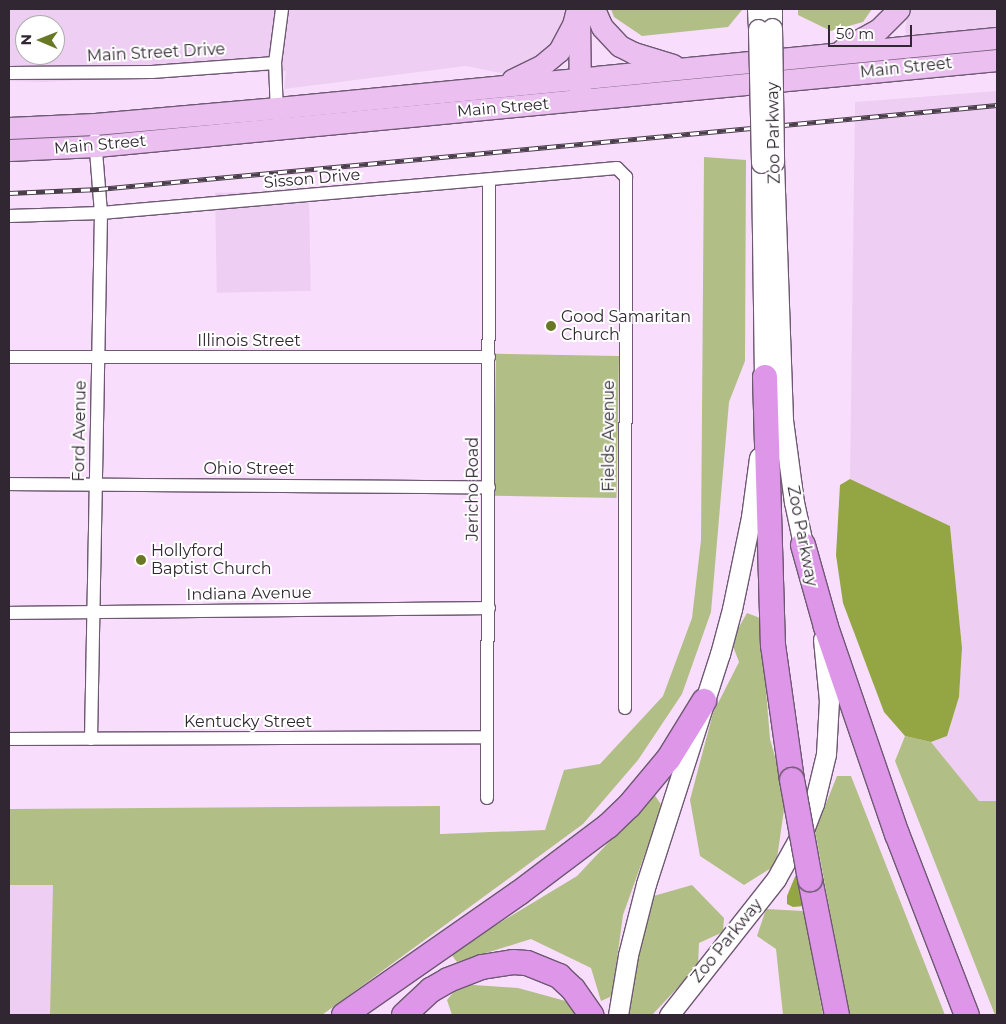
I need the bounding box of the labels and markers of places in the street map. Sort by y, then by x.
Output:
place label: Good Samaritan Church [561,307,691,345]
marker: Good Samaritan Church [545,320,557,332]
place label: Hollyford Baptist Church [151,541,271,579]
marker: Hollyford Baptist Church [135,554,147,566]

